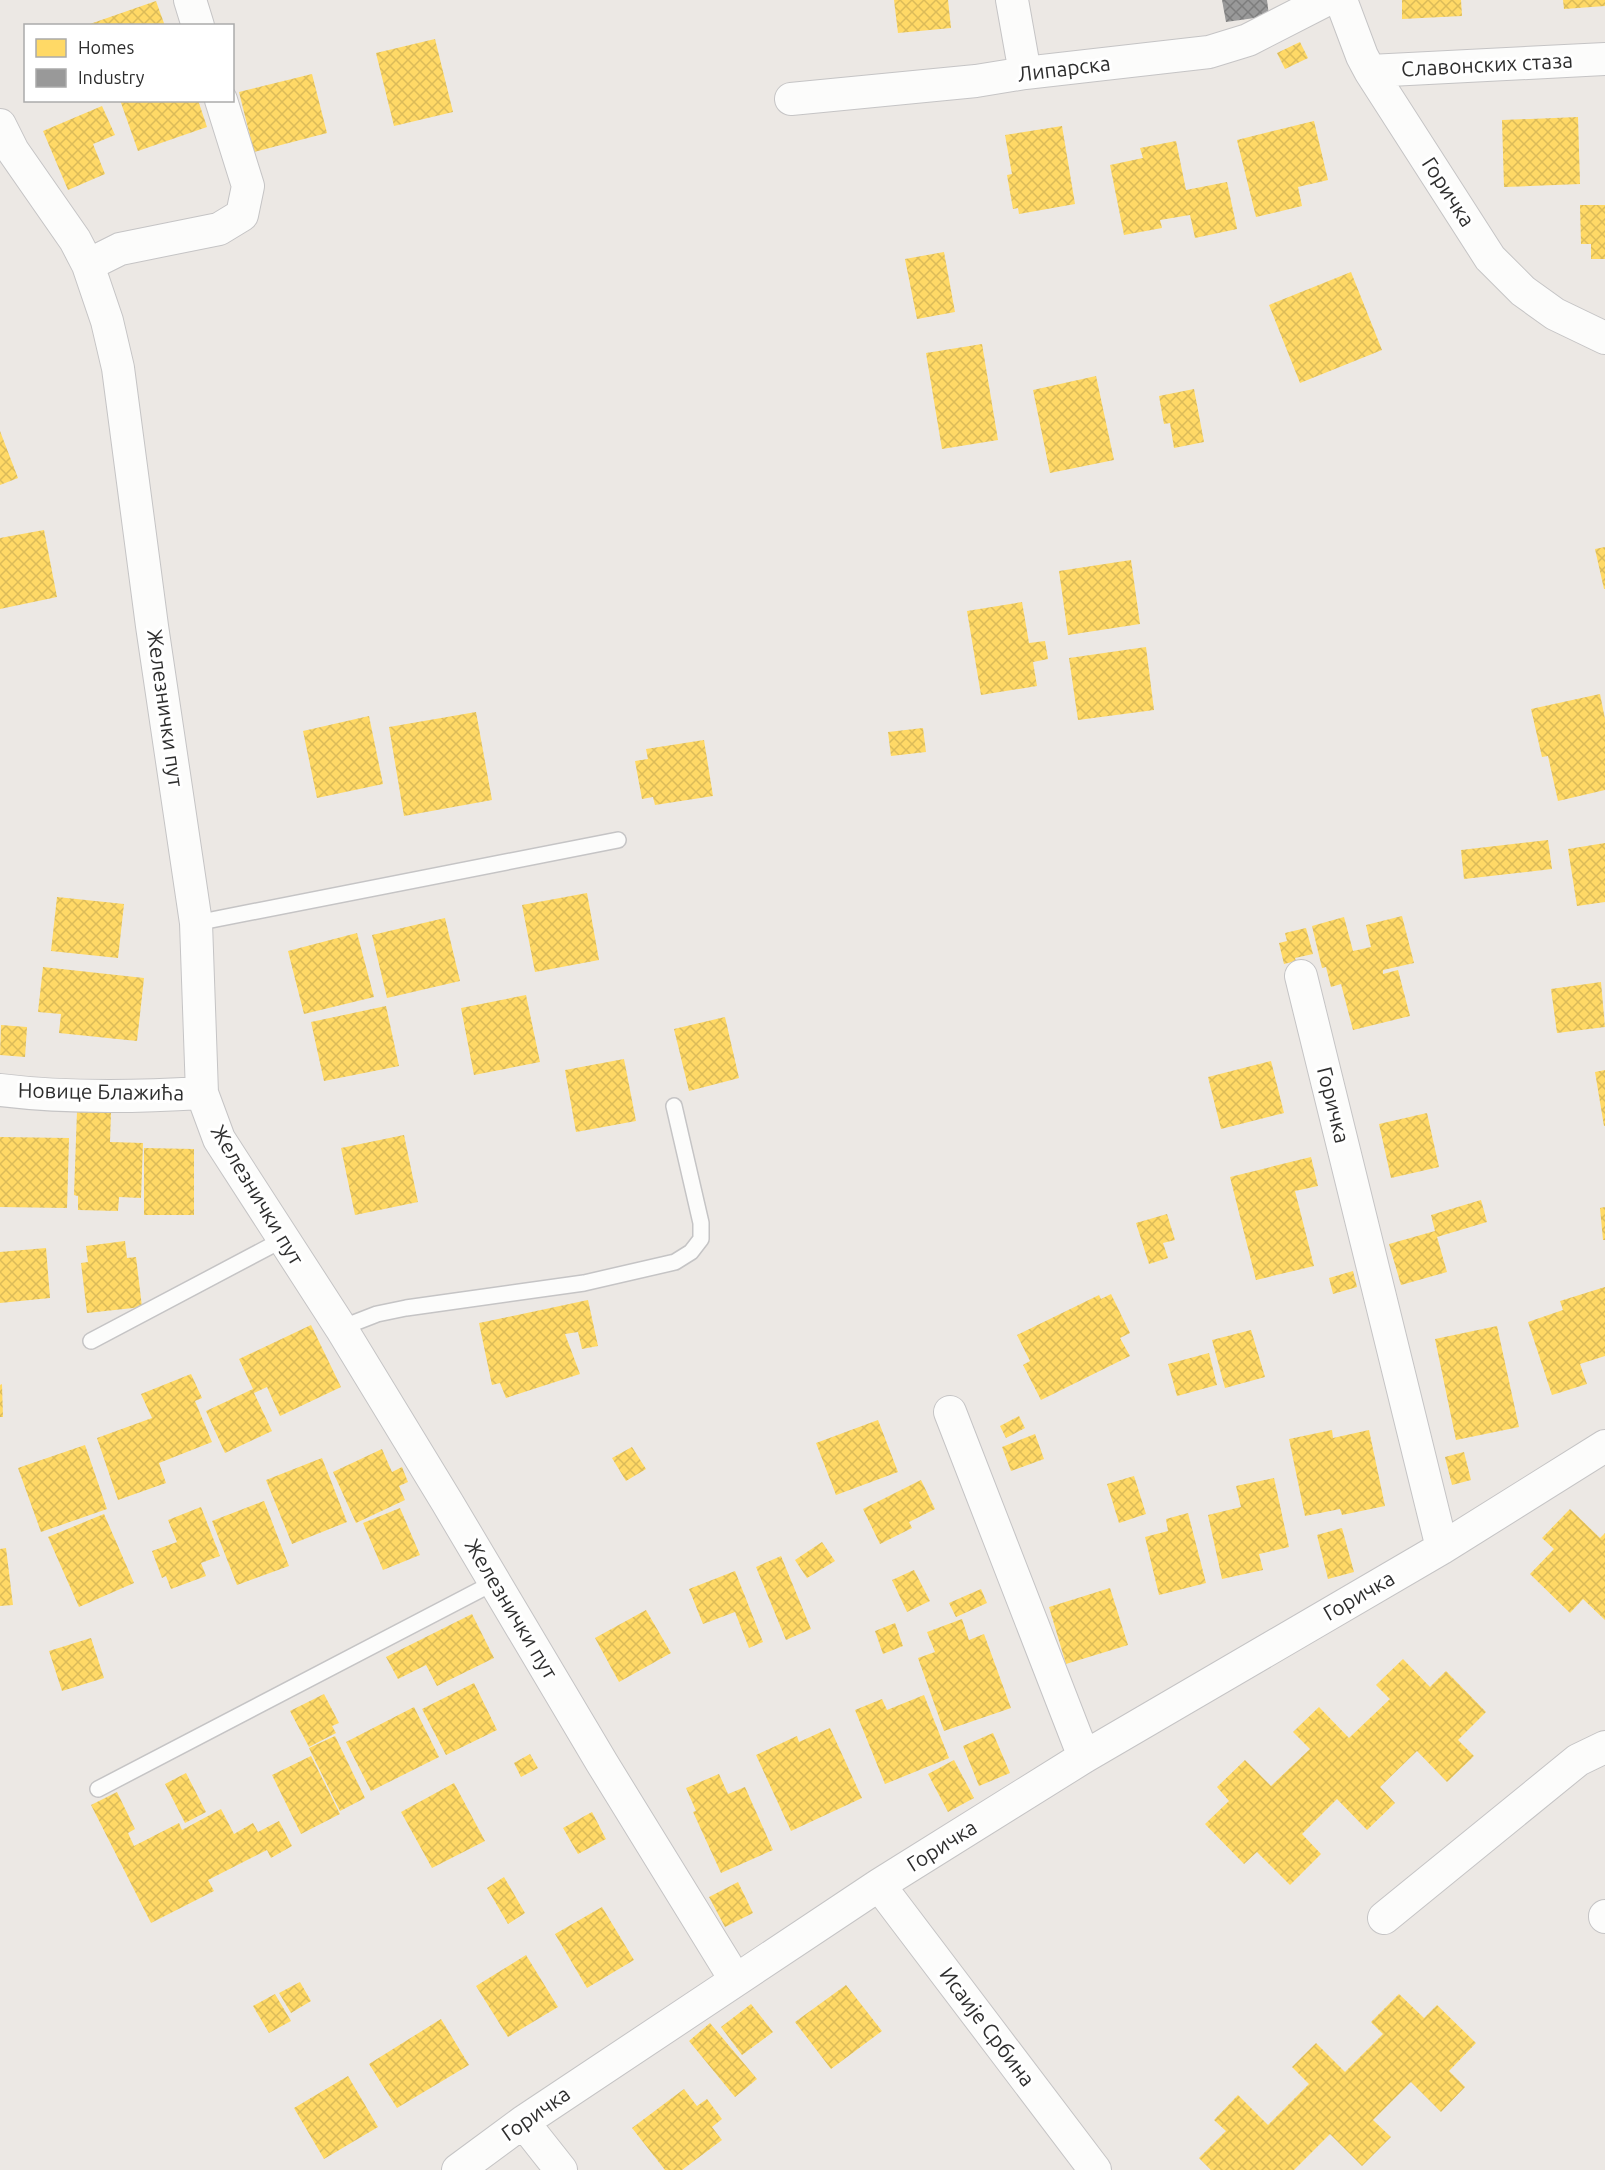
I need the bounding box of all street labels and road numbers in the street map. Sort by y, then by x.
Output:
street label: Славонских стаза [1400,48,1573,80]
street label: Липарска [1016,50,1112,86]
street label: Горичка [1418,152,1480,231]
street label: Железнички пут [143,627,189,789]
street label: Горичка [1313,1064,1355,1145]
street label: Новице Блажића [18,1078,184,1104]
street label: Железнички пут [207,1120,309,1269]
street label: Железнички пут [461,1534,563,1683]
street label: Горичка [1319,1565,1398,1625]
street label: Горичка [902,1814,981,1876]
street label: Исаије Србина [935,1962,1040,2090]
street label: Горичка [497,2081,574,2145]

